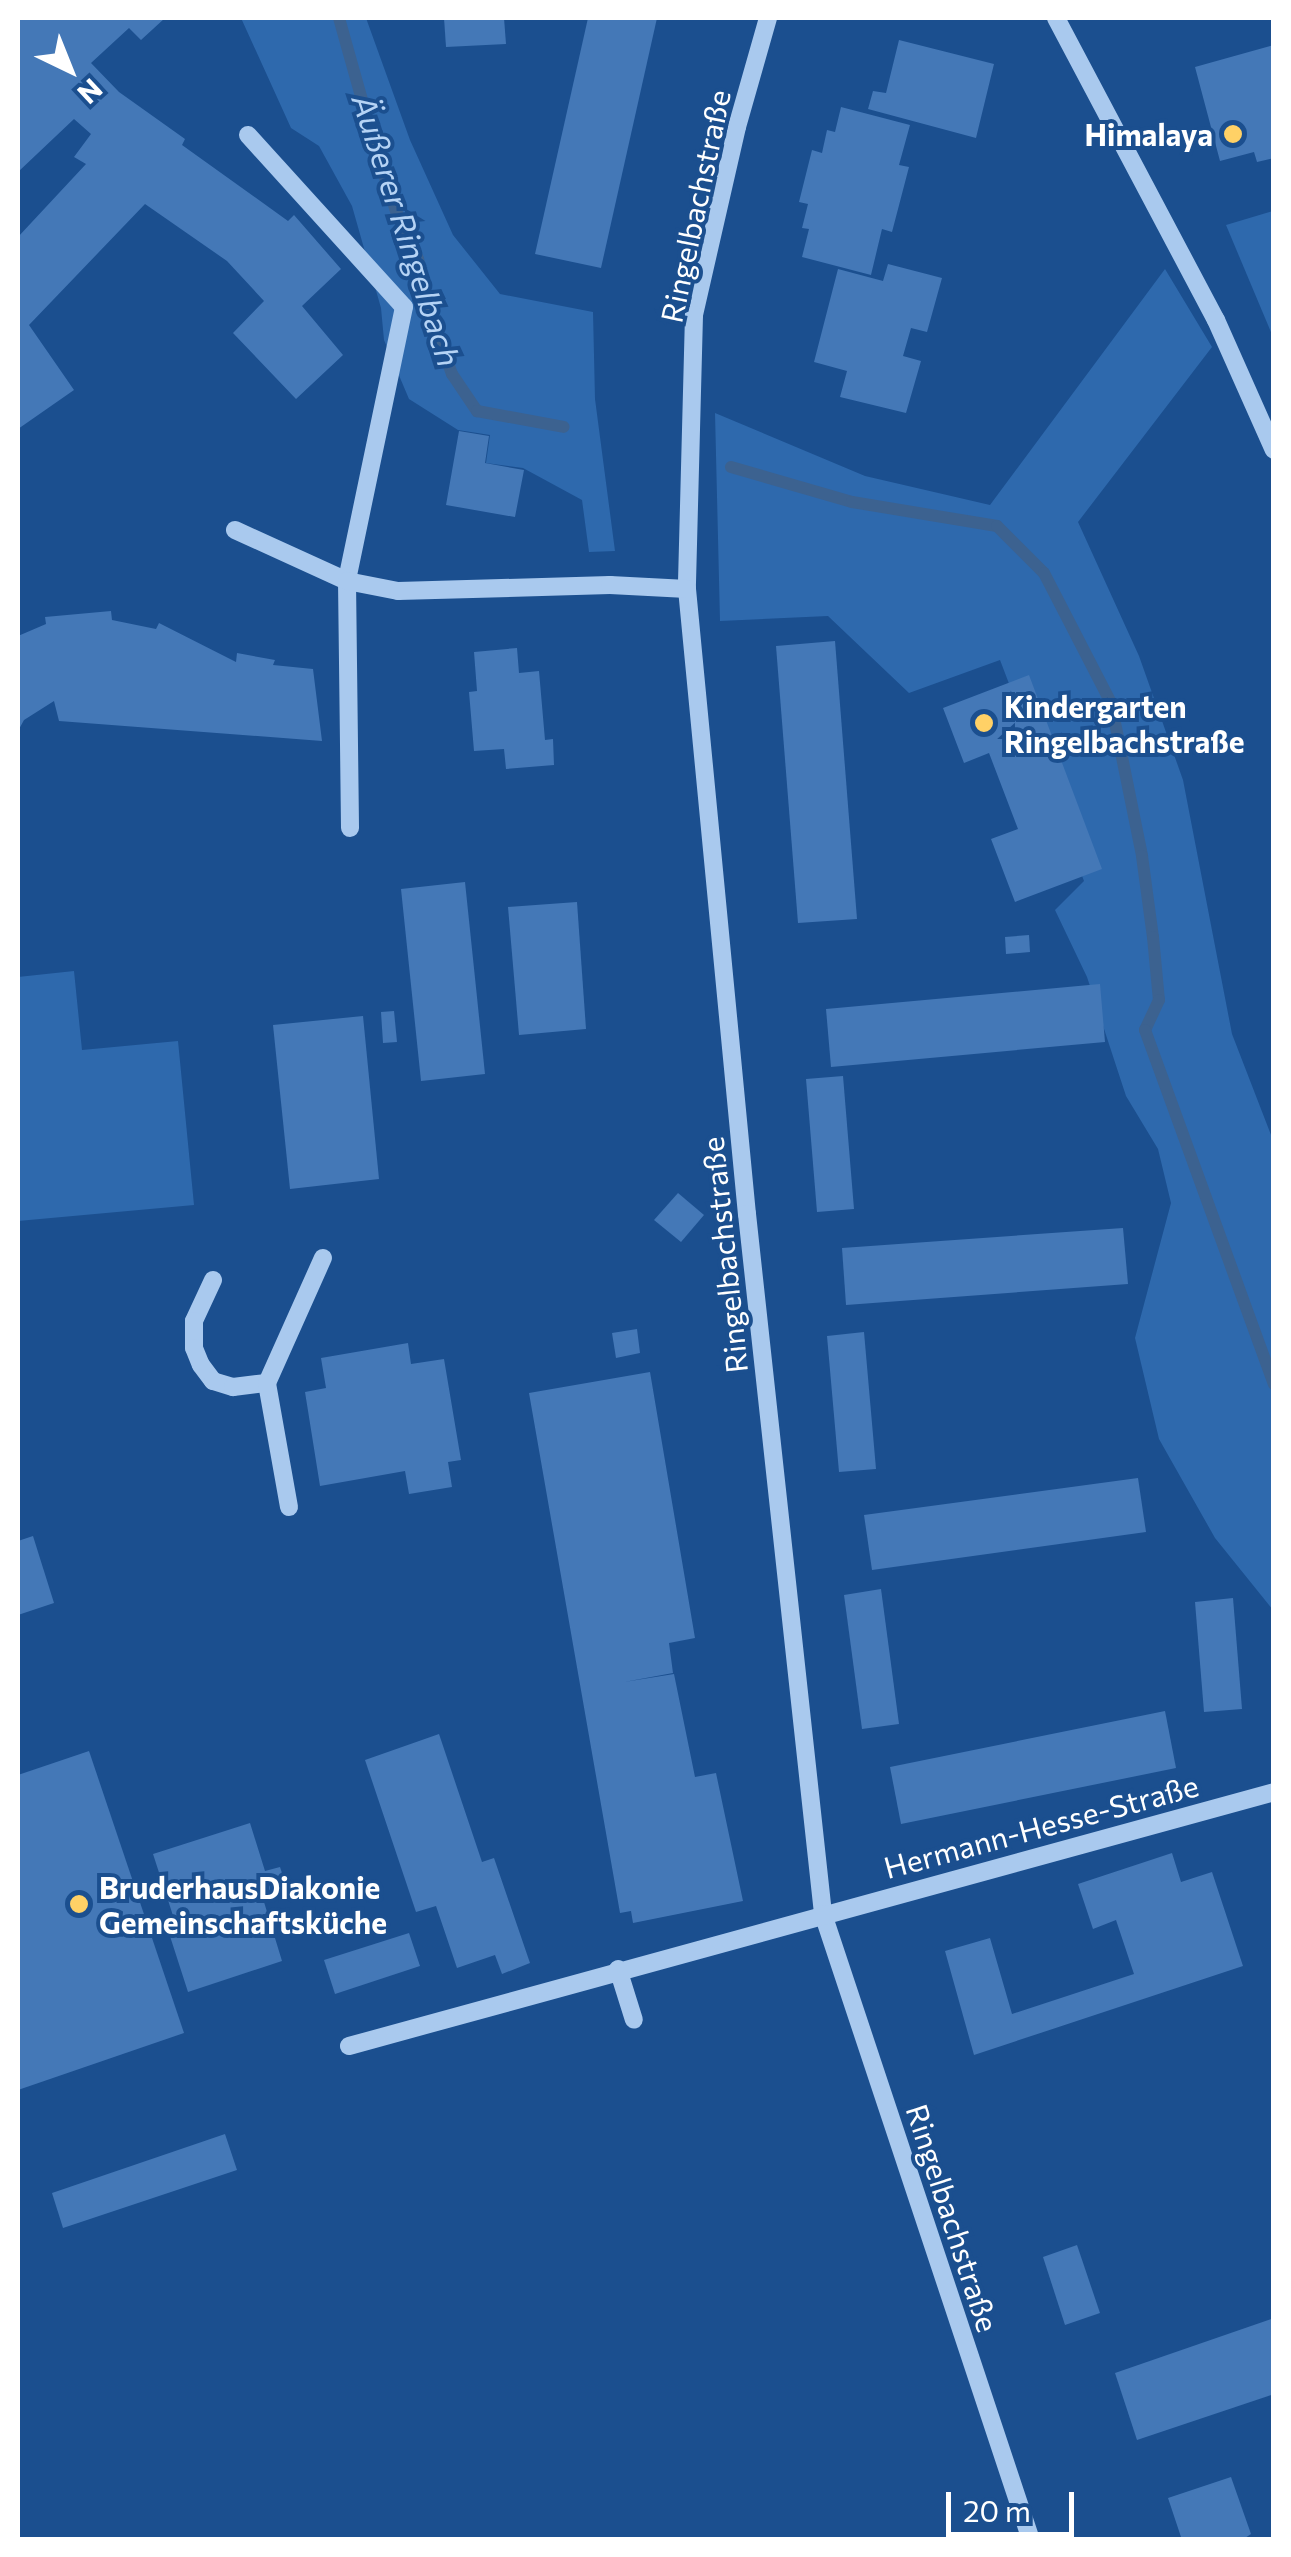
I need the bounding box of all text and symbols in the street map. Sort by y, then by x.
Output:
north arrow [20,20,120,120]
text: N [71,72,110,112]
street label: Ringelbachstraße [653,86,737,326]
water label: Äußerer Ringelbach [345,89,469,371]
place label: Himalaya [1085,116,1213,152]
marker: Himalaya [1222,123,1244,145]
place label: Kindergarten Ringelbachstraße [1004,688,1245,758]
marker: Kindergarten Ringelbachstraße [973,712,995,734]
street label: Ringelbachstraße [694,1135,754,1375]
street label: Hermann-Hesse-Straße [880,1767,1202,1885]
place label: BruderhausDiakonie Gemeinschaftsküche [99,1869,387,1940]
marker: BruderhausDiakonie Gemeinschaftsküche [68,1893,90,1915]
street label: Ringelbachstraße [899,2100,1007,2336]
scale bar [951,2472,1078,2534]
text: 20 m [963,2491,1031,2528]

